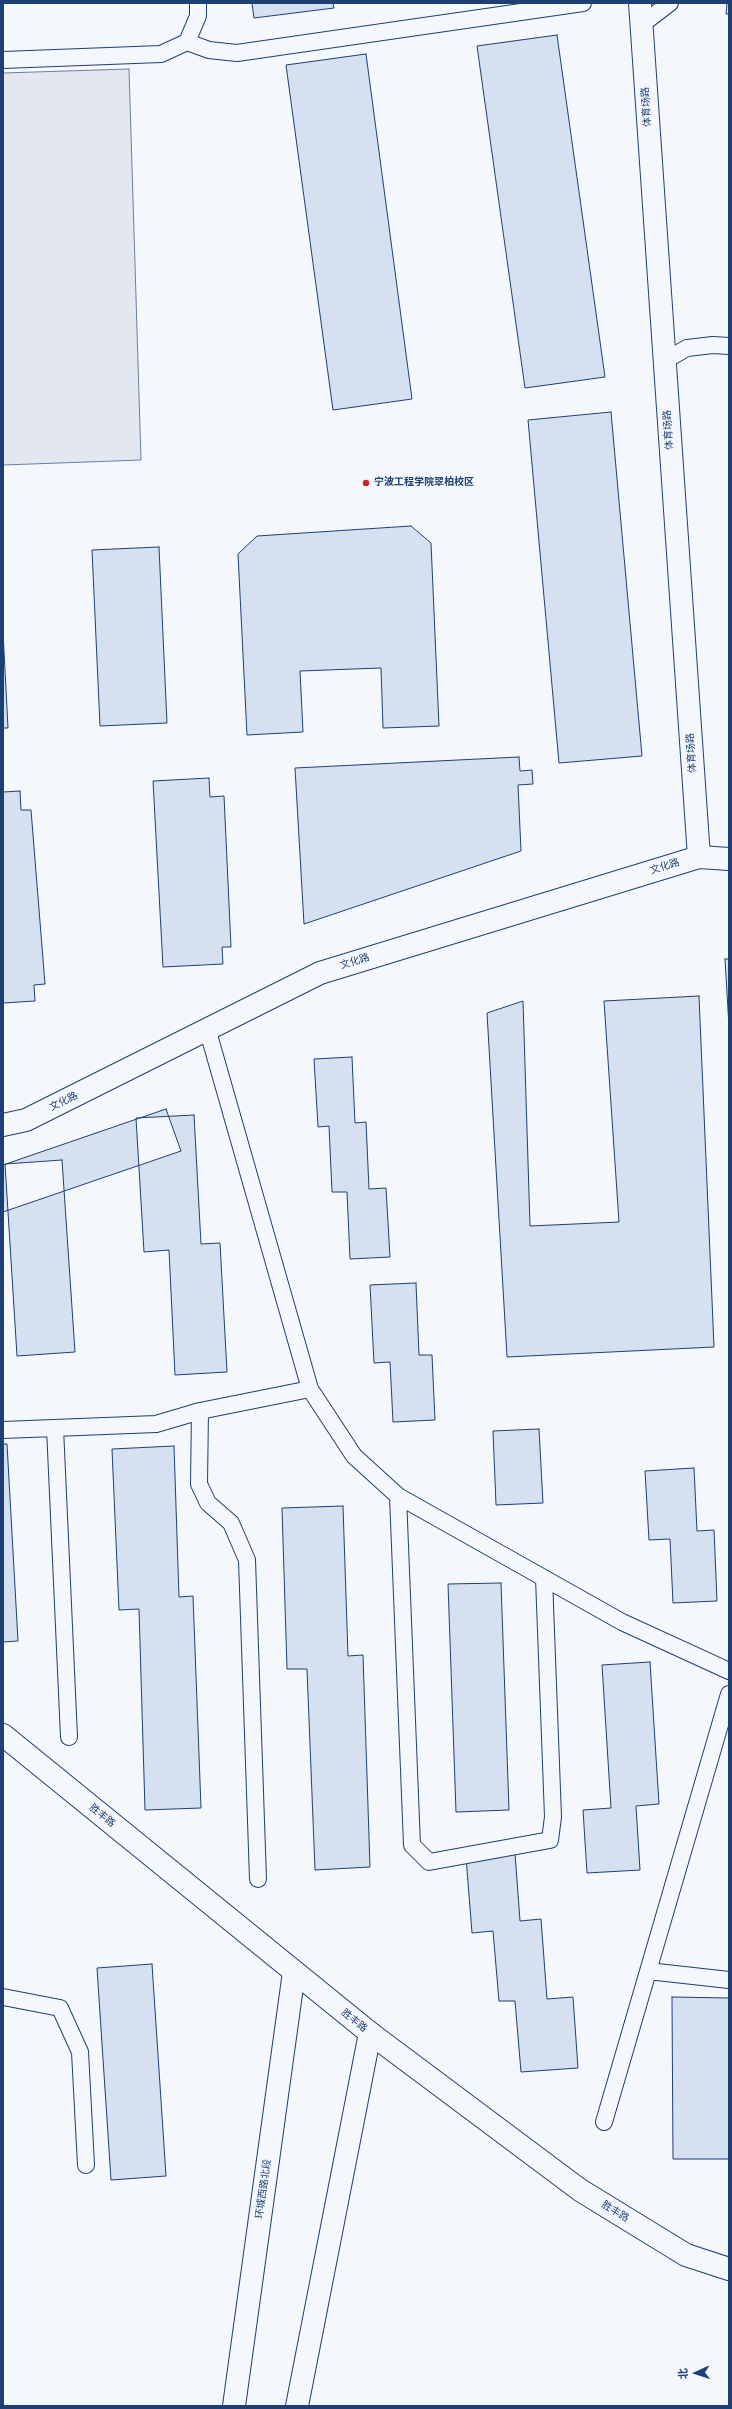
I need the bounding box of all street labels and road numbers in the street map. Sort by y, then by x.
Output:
street label: 体育场路 [640,87,654,127]
street label: 体育场路 [662,410,676,450]
street label: 体育场路 [685,733,699,773]
street label: 文化路 [649,857,681,877]
street label: 文化路 [339,952,371,972]
street label: 文化路 [48,1090,80,1114]
street label: 胜丰路 [87,1802,117,1830]
street label: 胜丰路 [339,2007,369,2035]
street label: 环城西路北段 [254,2158,274,2220]
street label: 胜丰路 [599,2199,631,2225]

